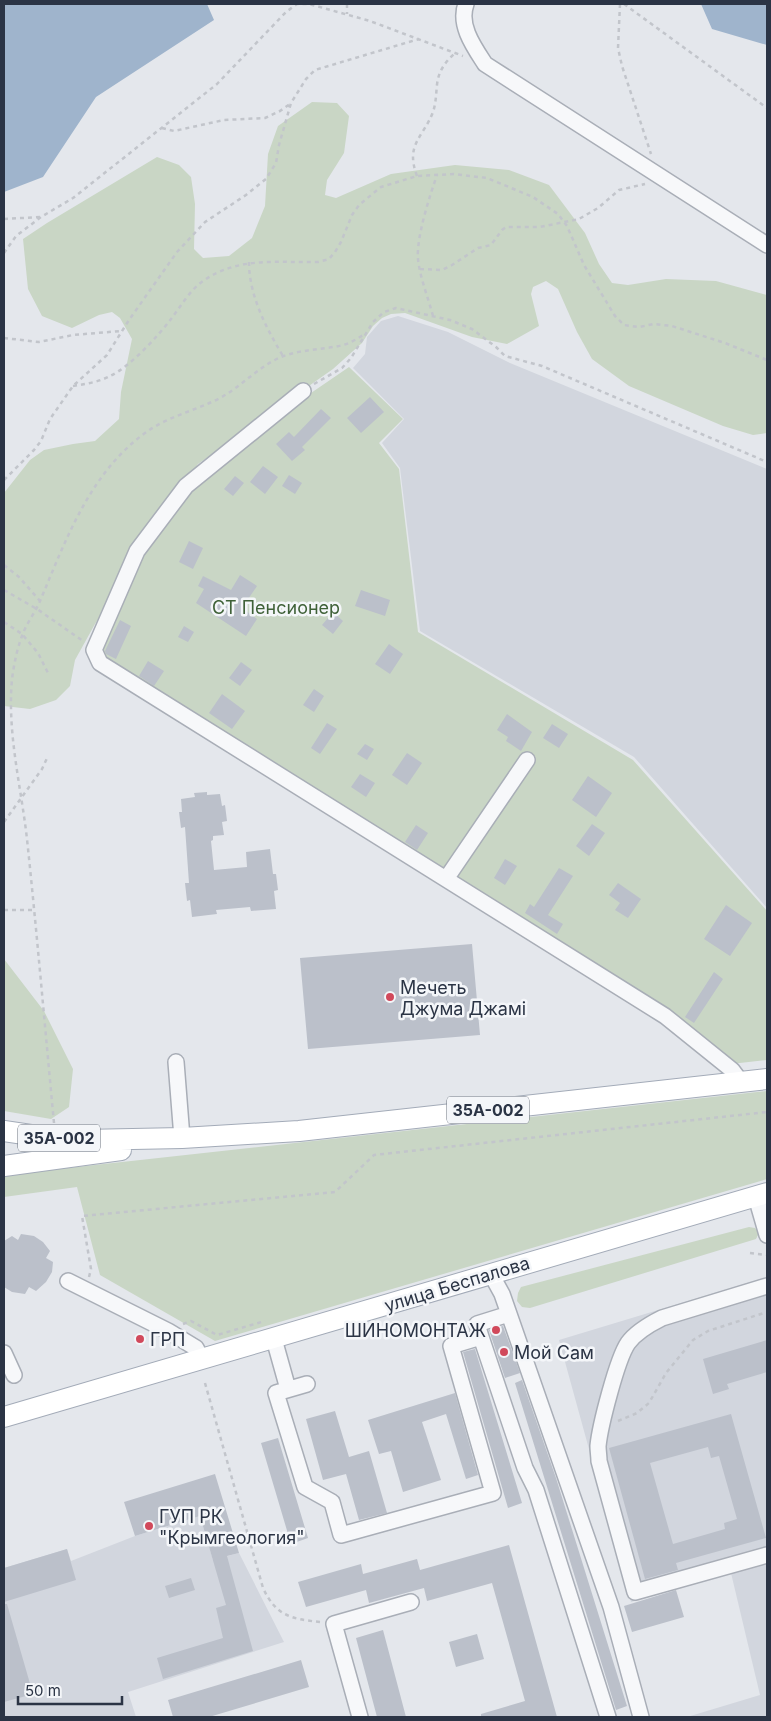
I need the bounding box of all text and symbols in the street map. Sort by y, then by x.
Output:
park label: СТ Пенсионер [212,597,340,618]
place label: Мечеть Джума Джамі [400,977,526,1019]
marker: Мечеть Джума Джамі [384,991,396,1003]
road number: 35А-002 [447,1096,529,1124]
road number: 35А-002 [18,1124,100,1152]
street label: улица Беспалова [382,1252,532,1316]
place label: ШИНОМОНТАЖ [345,1320,486,1341]
marker: ШИНОМОНТАЖ [490,1324,502,1336]
place label: ГРП [150,1329,185,1350]
marker: ГРП [134,1333,146,1345]
place label: Мой Сам [514,1342,594,1363]
marker: Мой Сам [498,1346,510,1358]
place label: ГУП РК "Крымгеология" [159,1506,305,1548]
marker: ГУП РК "Крымгеология" [143,1520,155,1532]
scale bar [18,1674,121,1706]
text: 50 m [25,1681,61,1700]

